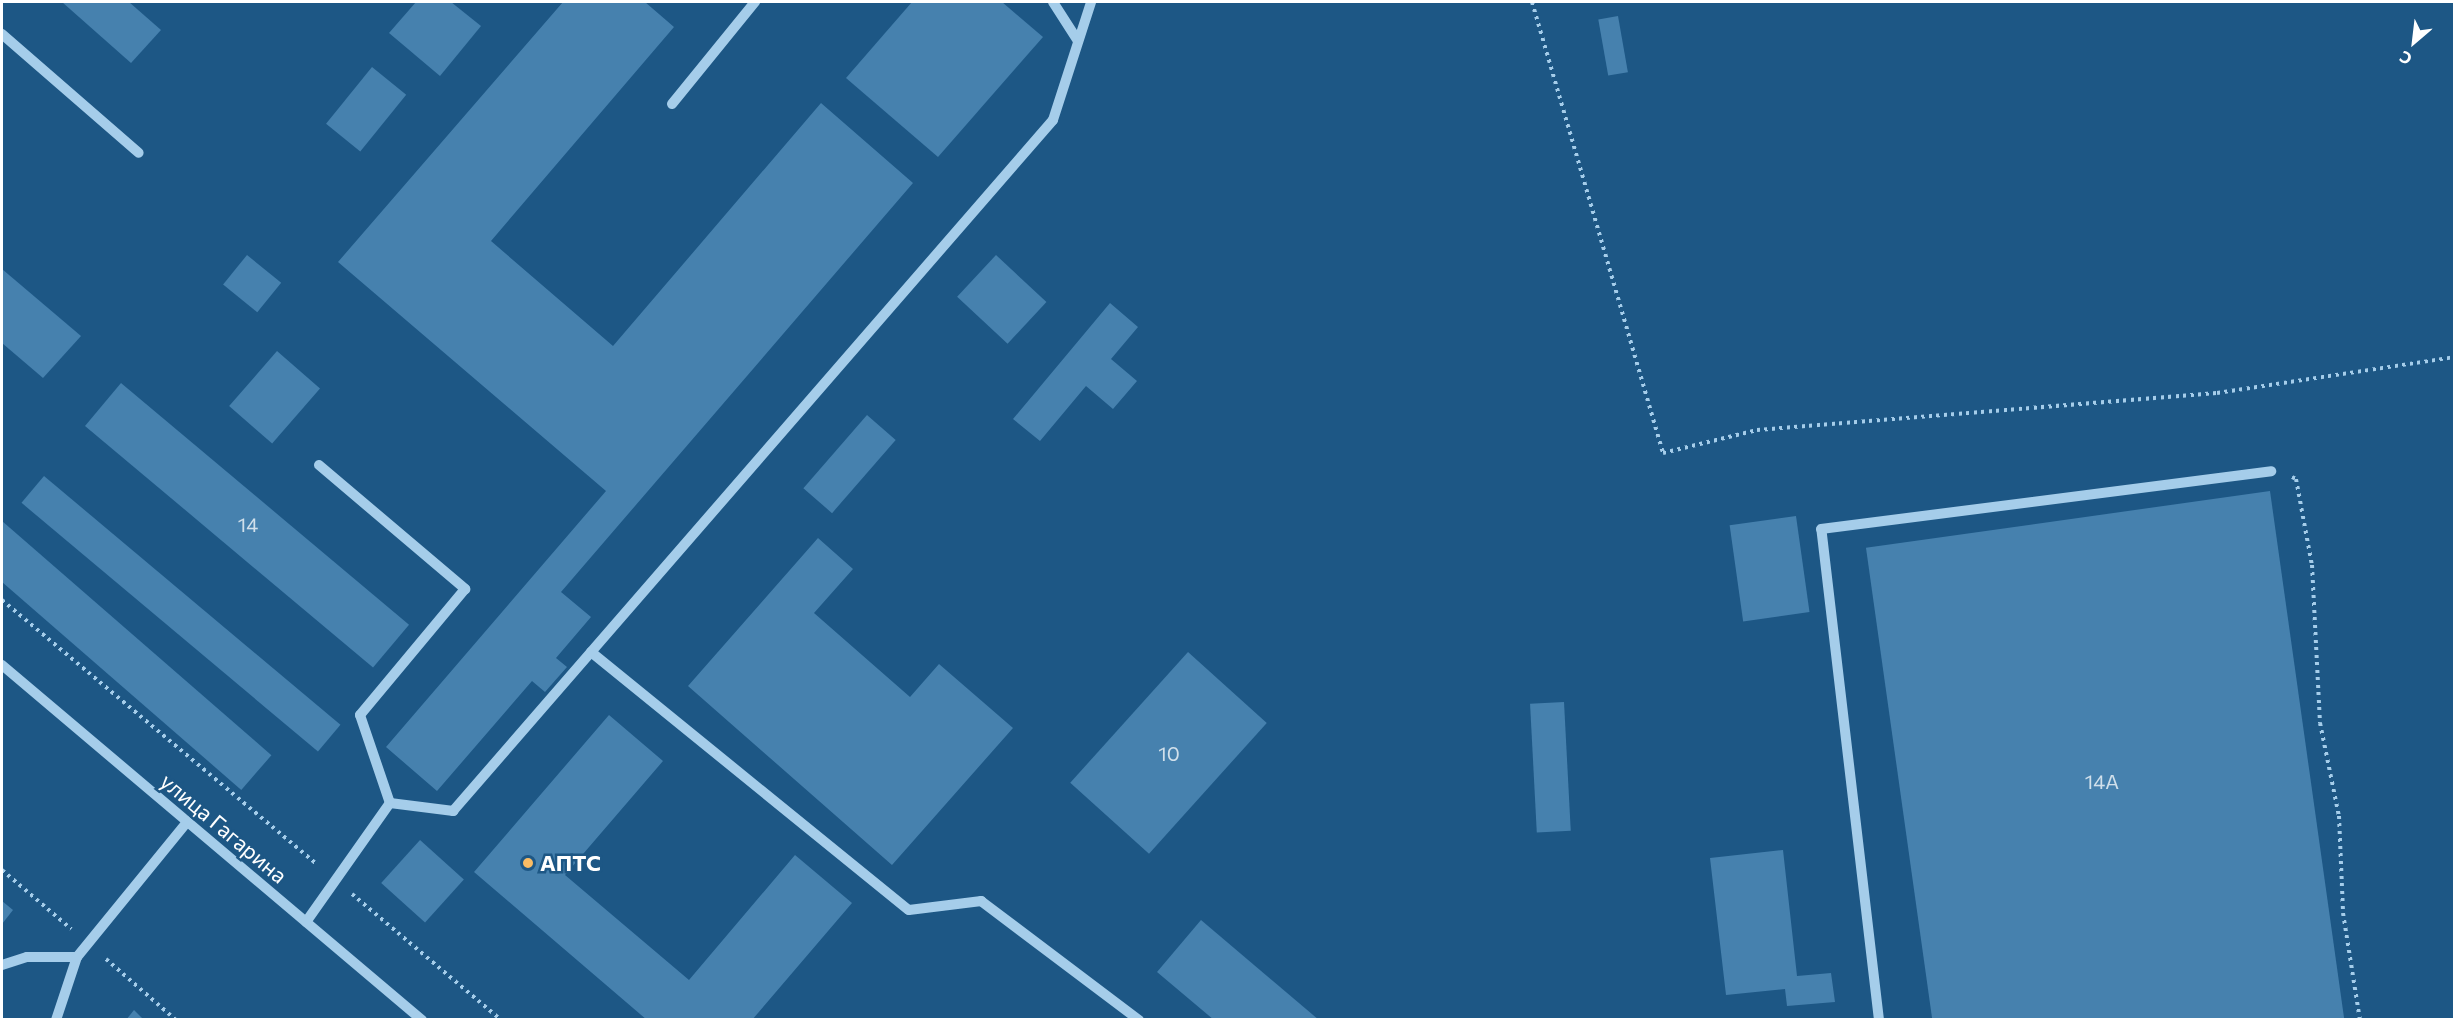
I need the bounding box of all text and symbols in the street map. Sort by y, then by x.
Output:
north arrow [2384,12,2444,72]
text: С [2396,47,2415,69]
house number: 14 [238,512,258,536]
house number: 10 [1158,741,1180,765]
street label: улица Гагарина [155,767,293,889]
house number: 14А [2085,769,2119,793]
place label: АПТС [540,850,601,876]
marker: АПТС [521,856,535,870]

